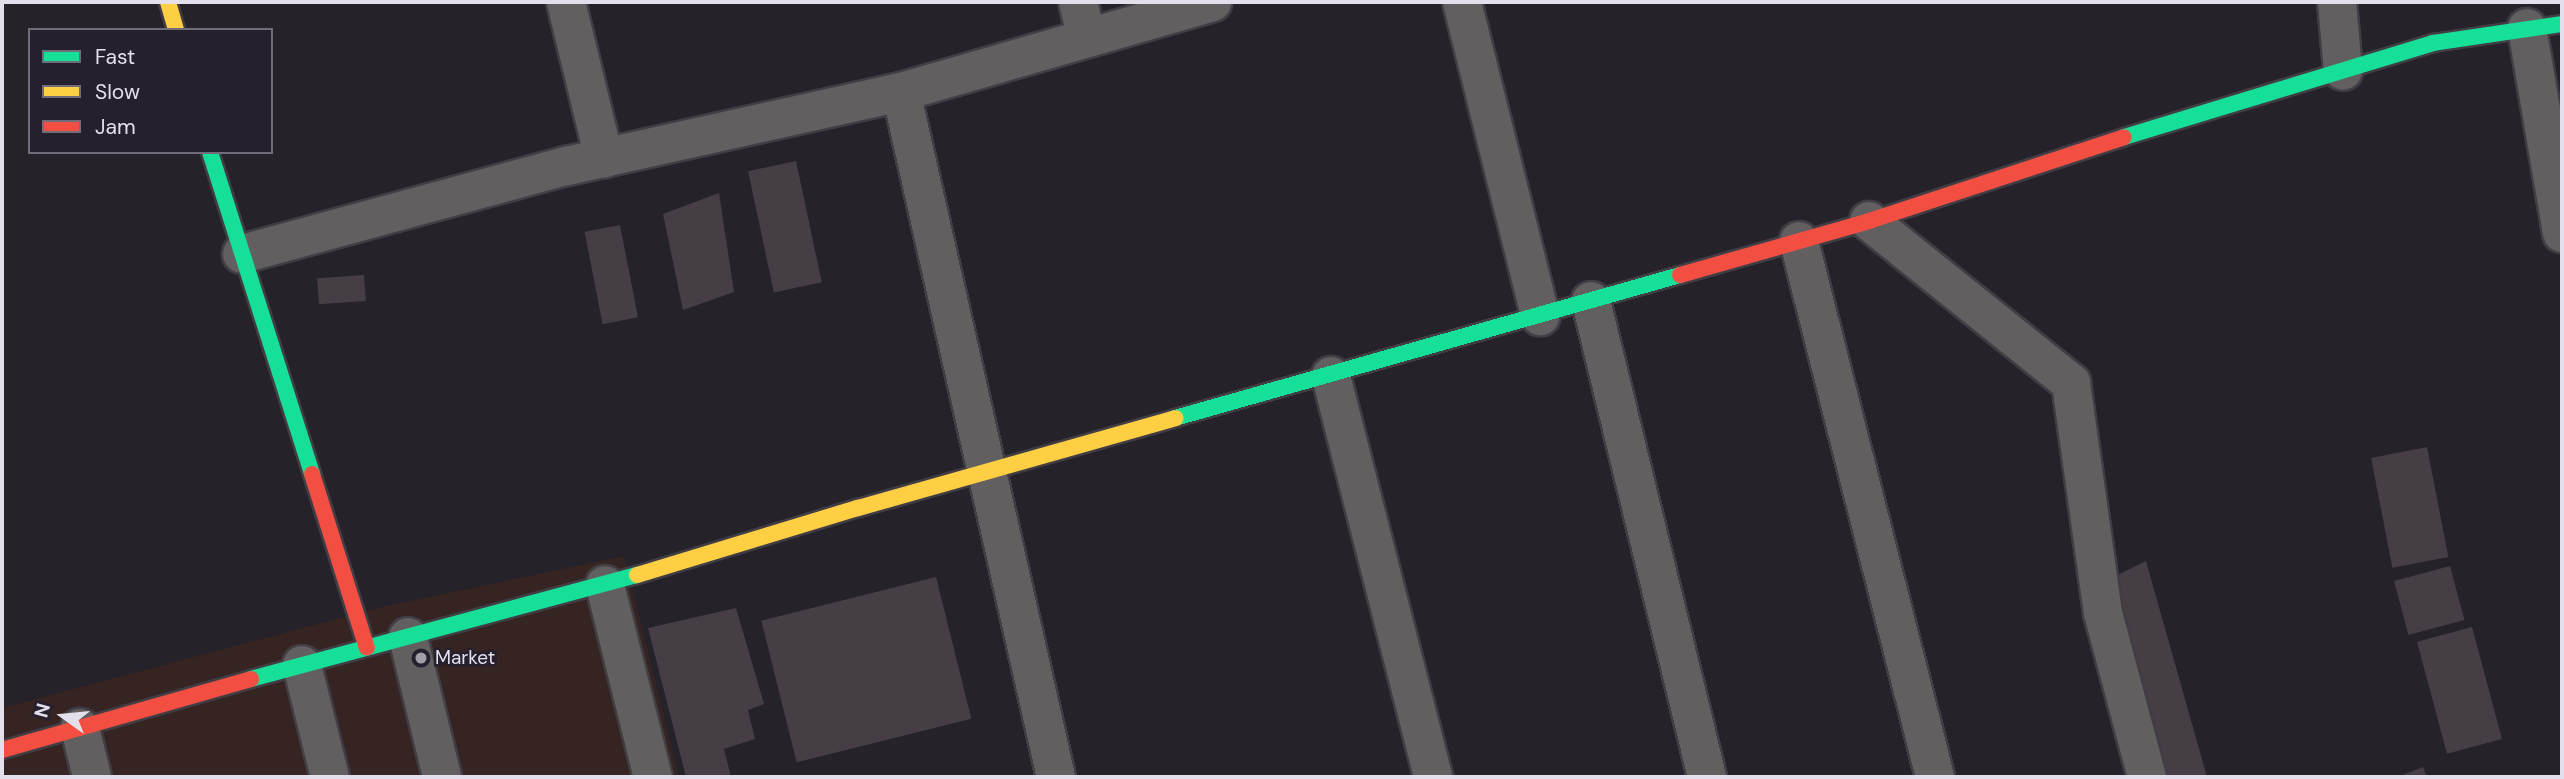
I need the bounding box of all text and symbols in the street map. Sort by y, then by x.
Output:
legend [28,28,273,154]
text: Fast [95,43,135,71]
text: Slow [95,78,140,106]
text: Jam [95,113,136,141]
place label: Market [435,647,495,669]
marker: Market [413,650,429,666]
north arrow [28,681,98,751]
text: N [28,701,56,720]

